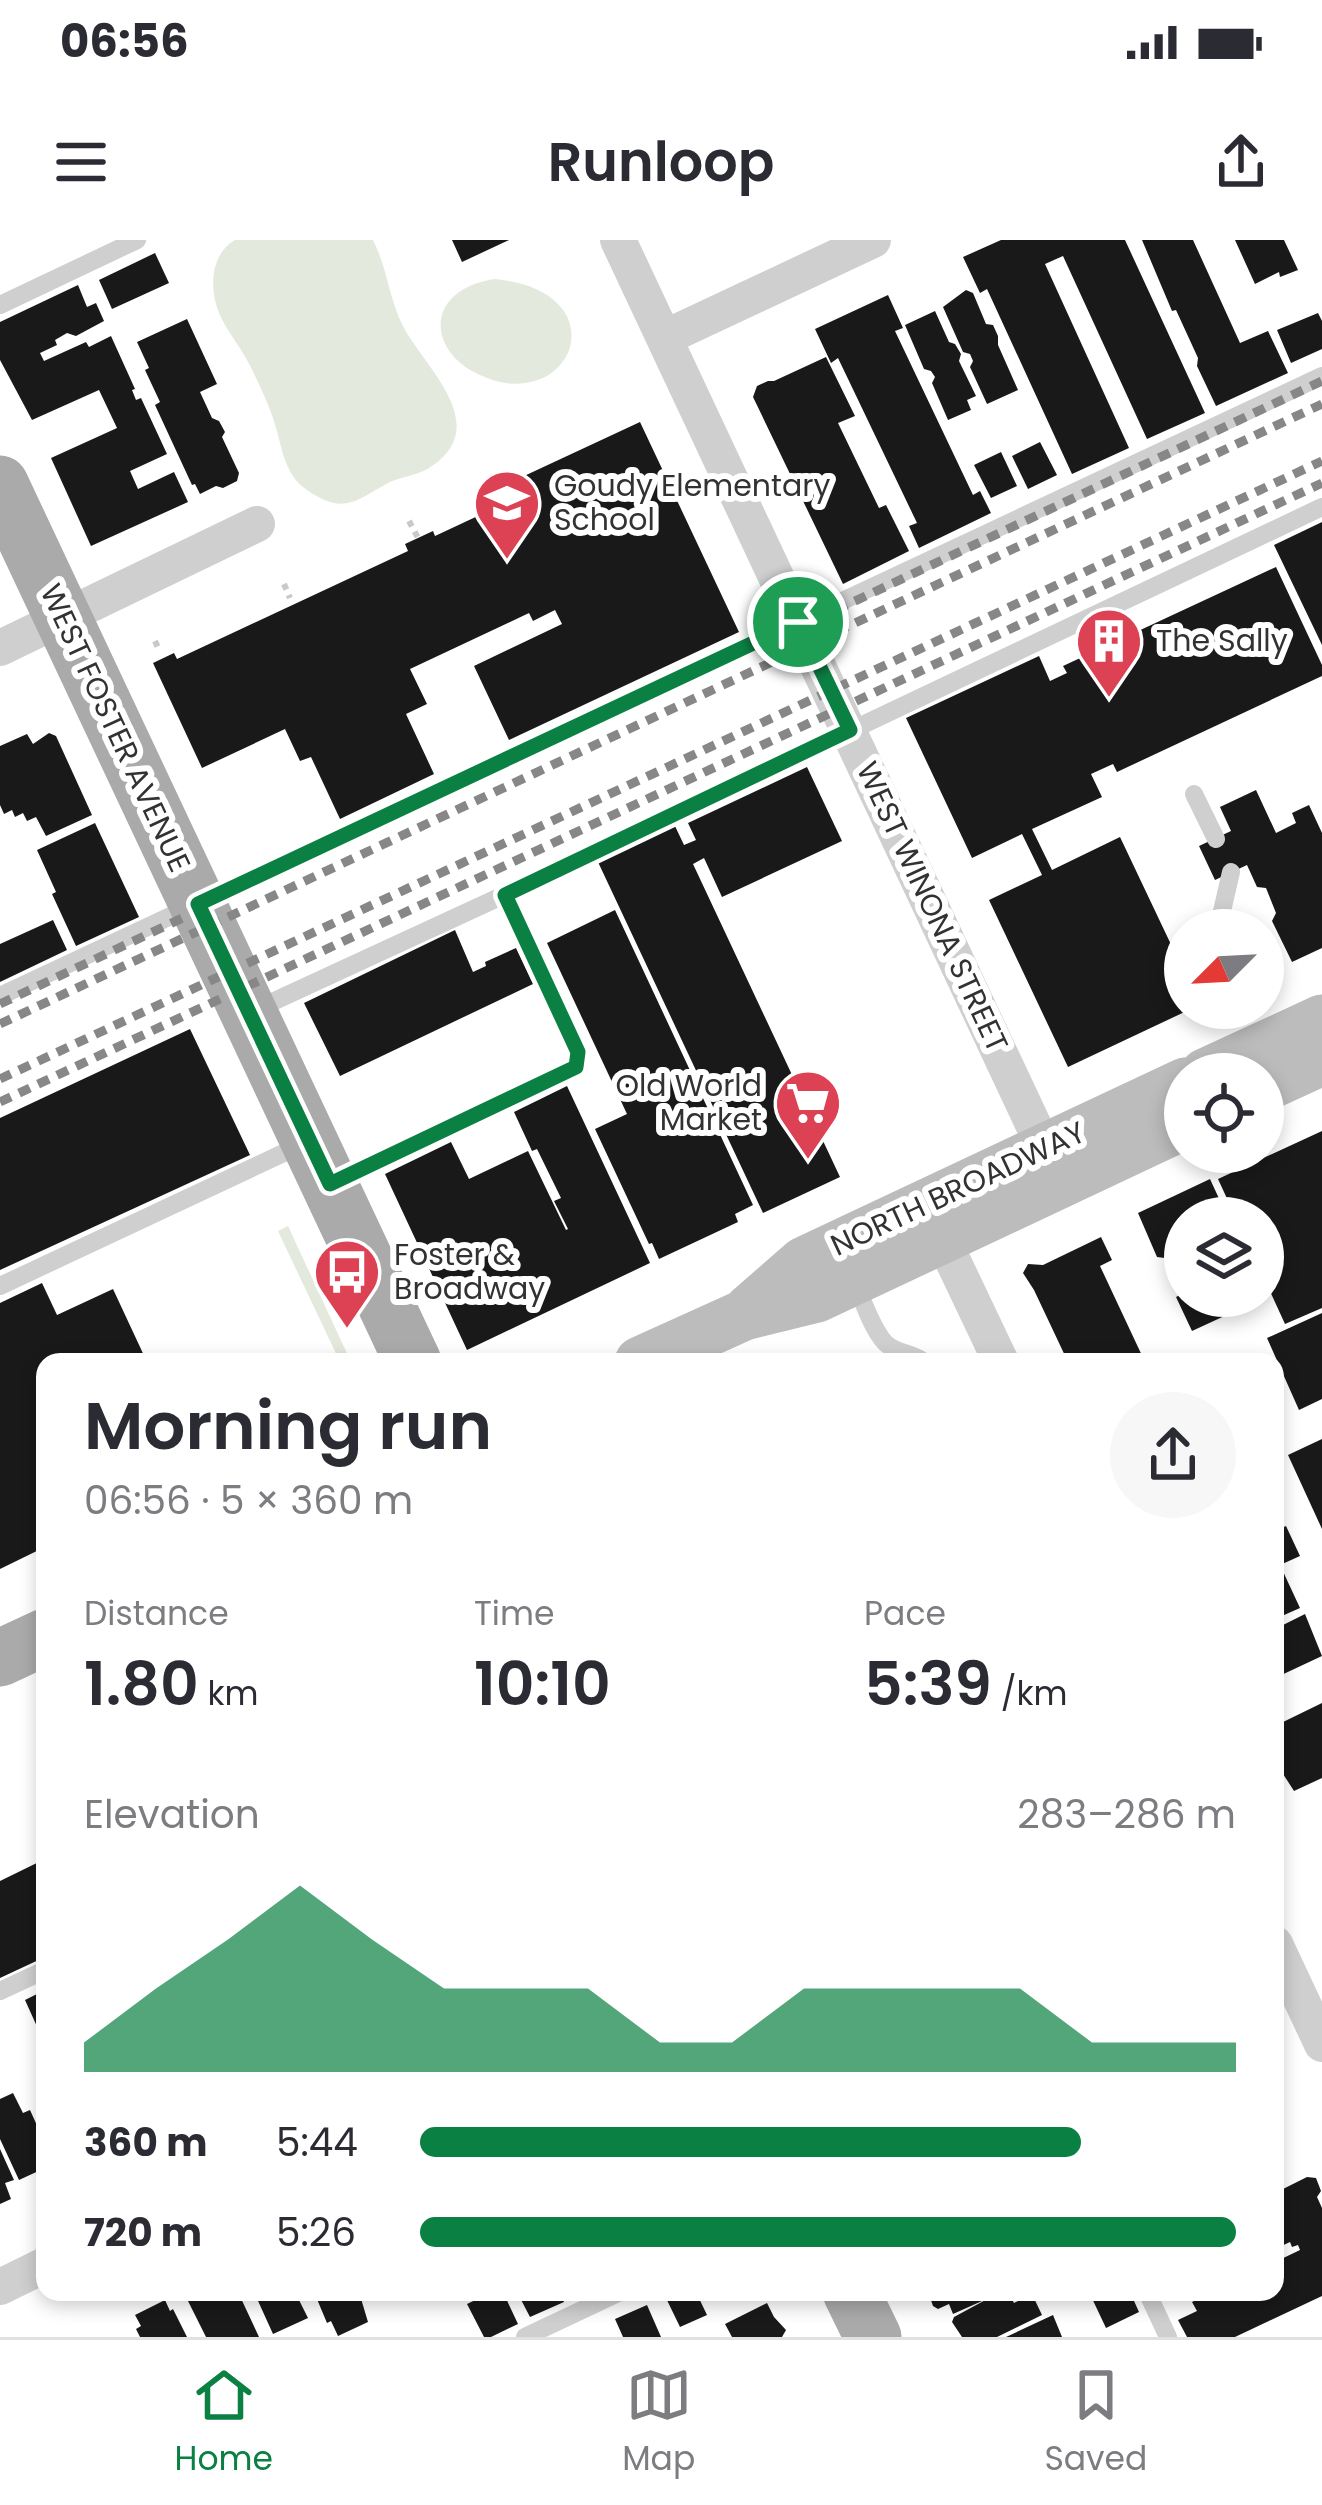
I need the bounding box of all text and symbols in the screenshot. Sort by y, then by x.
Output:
text: 06:56 [60,10,189,73]
text: Runloop [548,124,774,200]
icon: menu [48,129,114,195]
icon: share [1208,129,1274,195]
place label: Goudy Elementary School [554,464,830,541]
school or university icon: Goudy Elementary School [472,468,542,562]
pin [747,571,849,673]
street label: WEST FOSTER AVENUE [30,577,201,879]
icon: arrive [765,589,831,655]
building icon: The Sally [1074,606,1144,700]
place label: The Sally [1156,619,1288,662]
street label: WEST WINONA STREET [846,754,1019,1059]
north arrow [1164,909,1284,1029]
map controls [1164,909,1284,1317]
button: locate [1164,1053,1284,1173]
place label: Old World Market [615,1064,762,1141]
supermarket icon: Old World Market [773,1068,843,1162]
street label: NORTH BROADWAY [823,1111,1092,1266]
button: layers [1164,1197,1284,1317]
place label: Foster & Broadway [394,1233,545,1310]
bus stop icon: Foster & Broadway [312,1237,382,1331]
text: Morning run [84,1380,492,1472]
button: share [1110,1392,1236,1518]
text: 06:56 · 5 × 360 m [84,1473,413,1528]
text: Distance [84,1590,229,1637]
text: Time [474,1590,554,1637]
text: Pace [864,1590,946,1637]
text: 1.80 [84,1642,199,1726]
text: 10:10 [474,1642,611,1726]
text: 5:39 [864,1642,992,1726]
text: km [199,1670,258,1717]
text: /km [992,1670,1067,1717]
text: Elevation [84,1787,260,1842]
text: 283–286 m [1017,1787,1236,1842]
text: 360 m [84,2115,207,2170]
text: 5:44 [276,2115,358,2170]
text: 720 m [84,2205,202,2260]
text: 5:26 [276,2205,356,2260]
tab: Home [175,2362,273,2484]
tab: Map [622,2362,695,2484]
tab: Saved [1044,2362,1147,2484]

